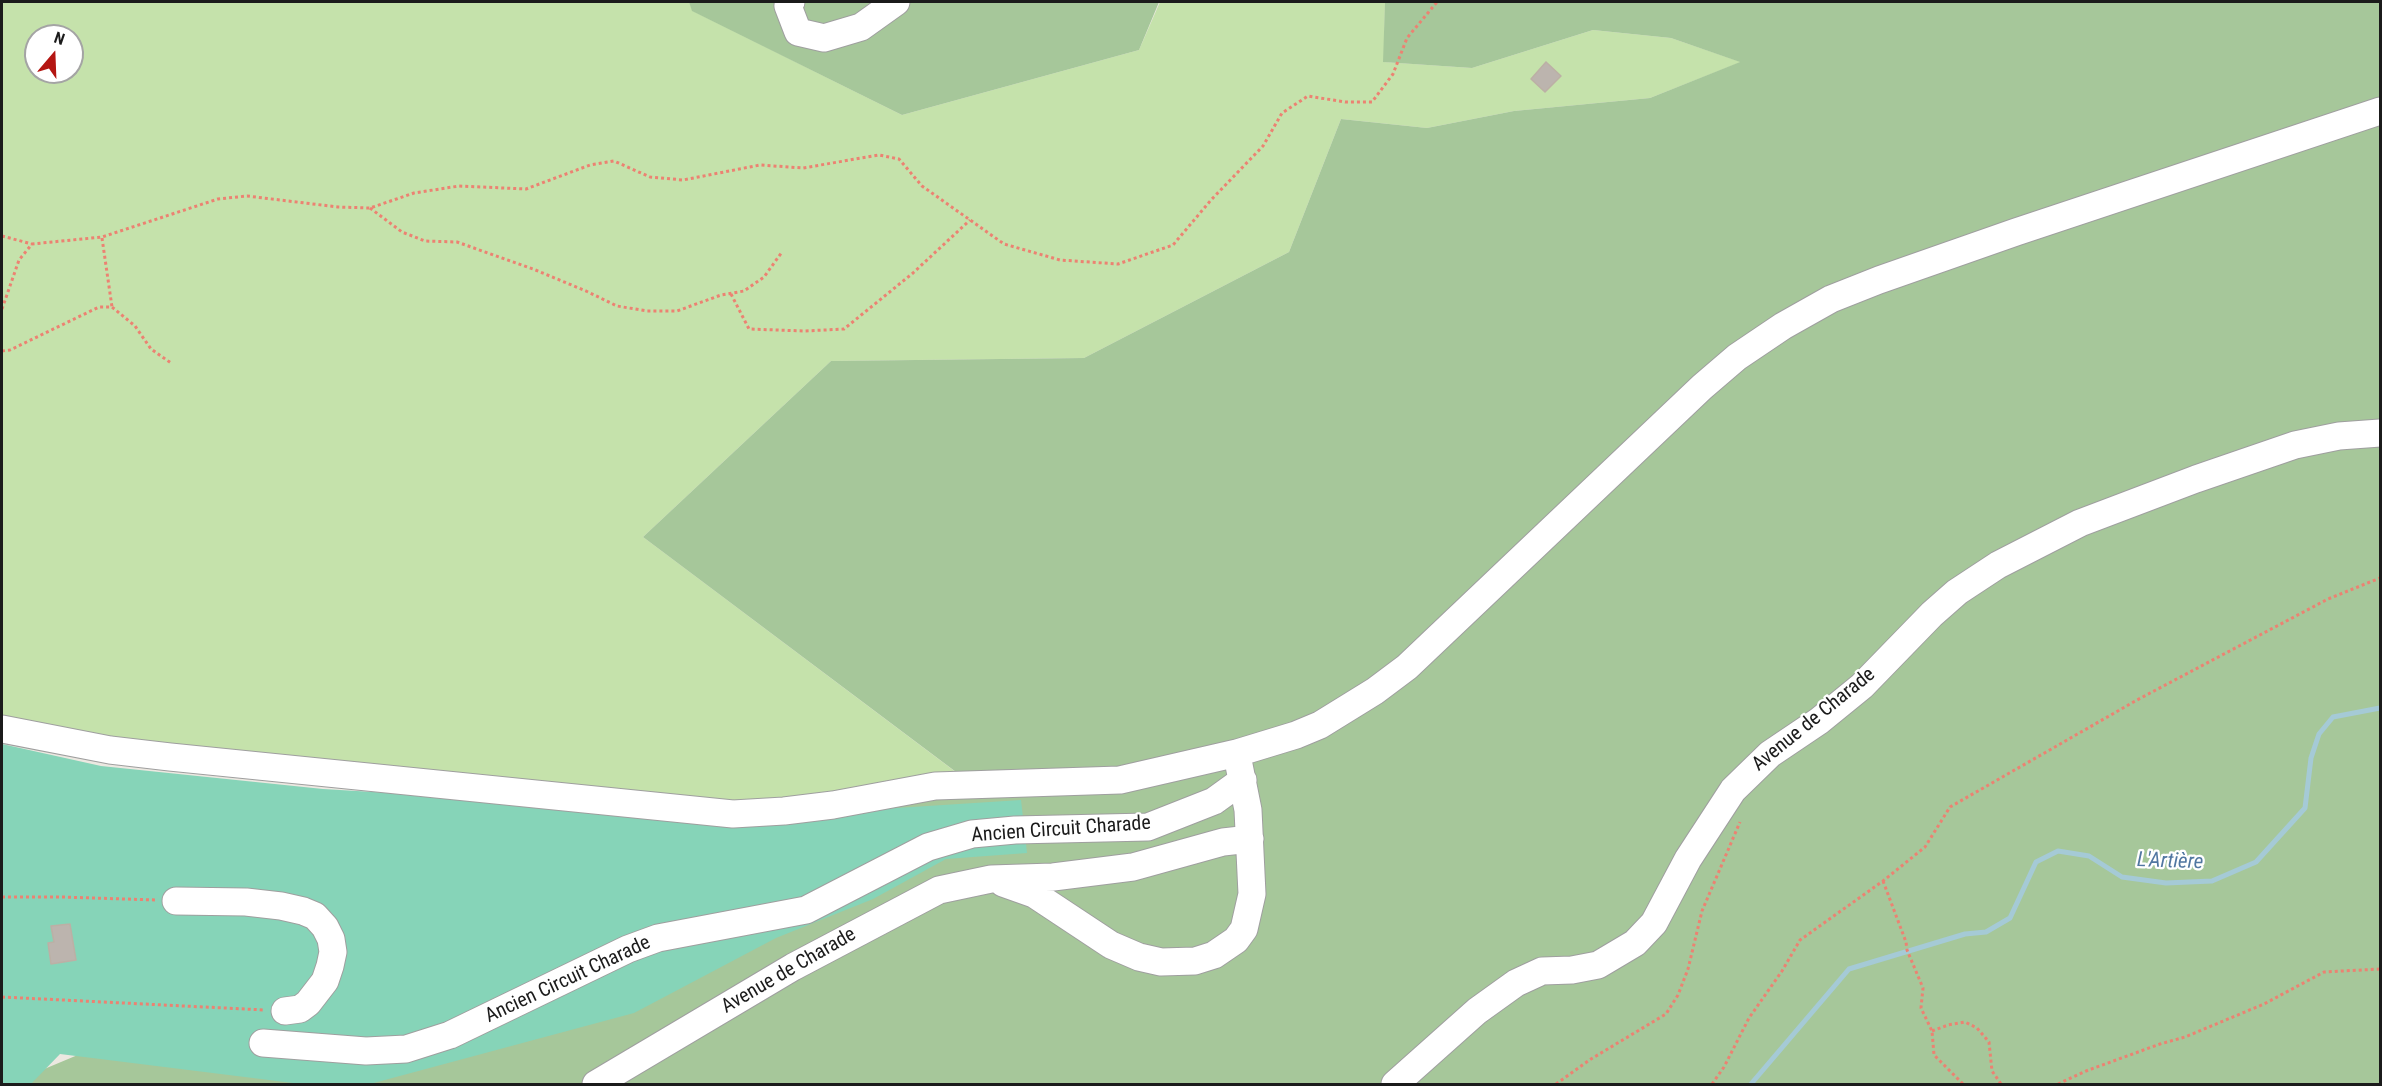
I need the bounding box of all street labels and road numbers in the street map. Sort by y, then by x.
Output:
street label: Avenue de Charade [1748,663,1880,777]
street label: Ancien Circuit Charade [971,812,1151,848]
street label: Avenue de Charade [718,923,860,1019]
street label: Ancien Circuit Charade [481,931,655,1029]

